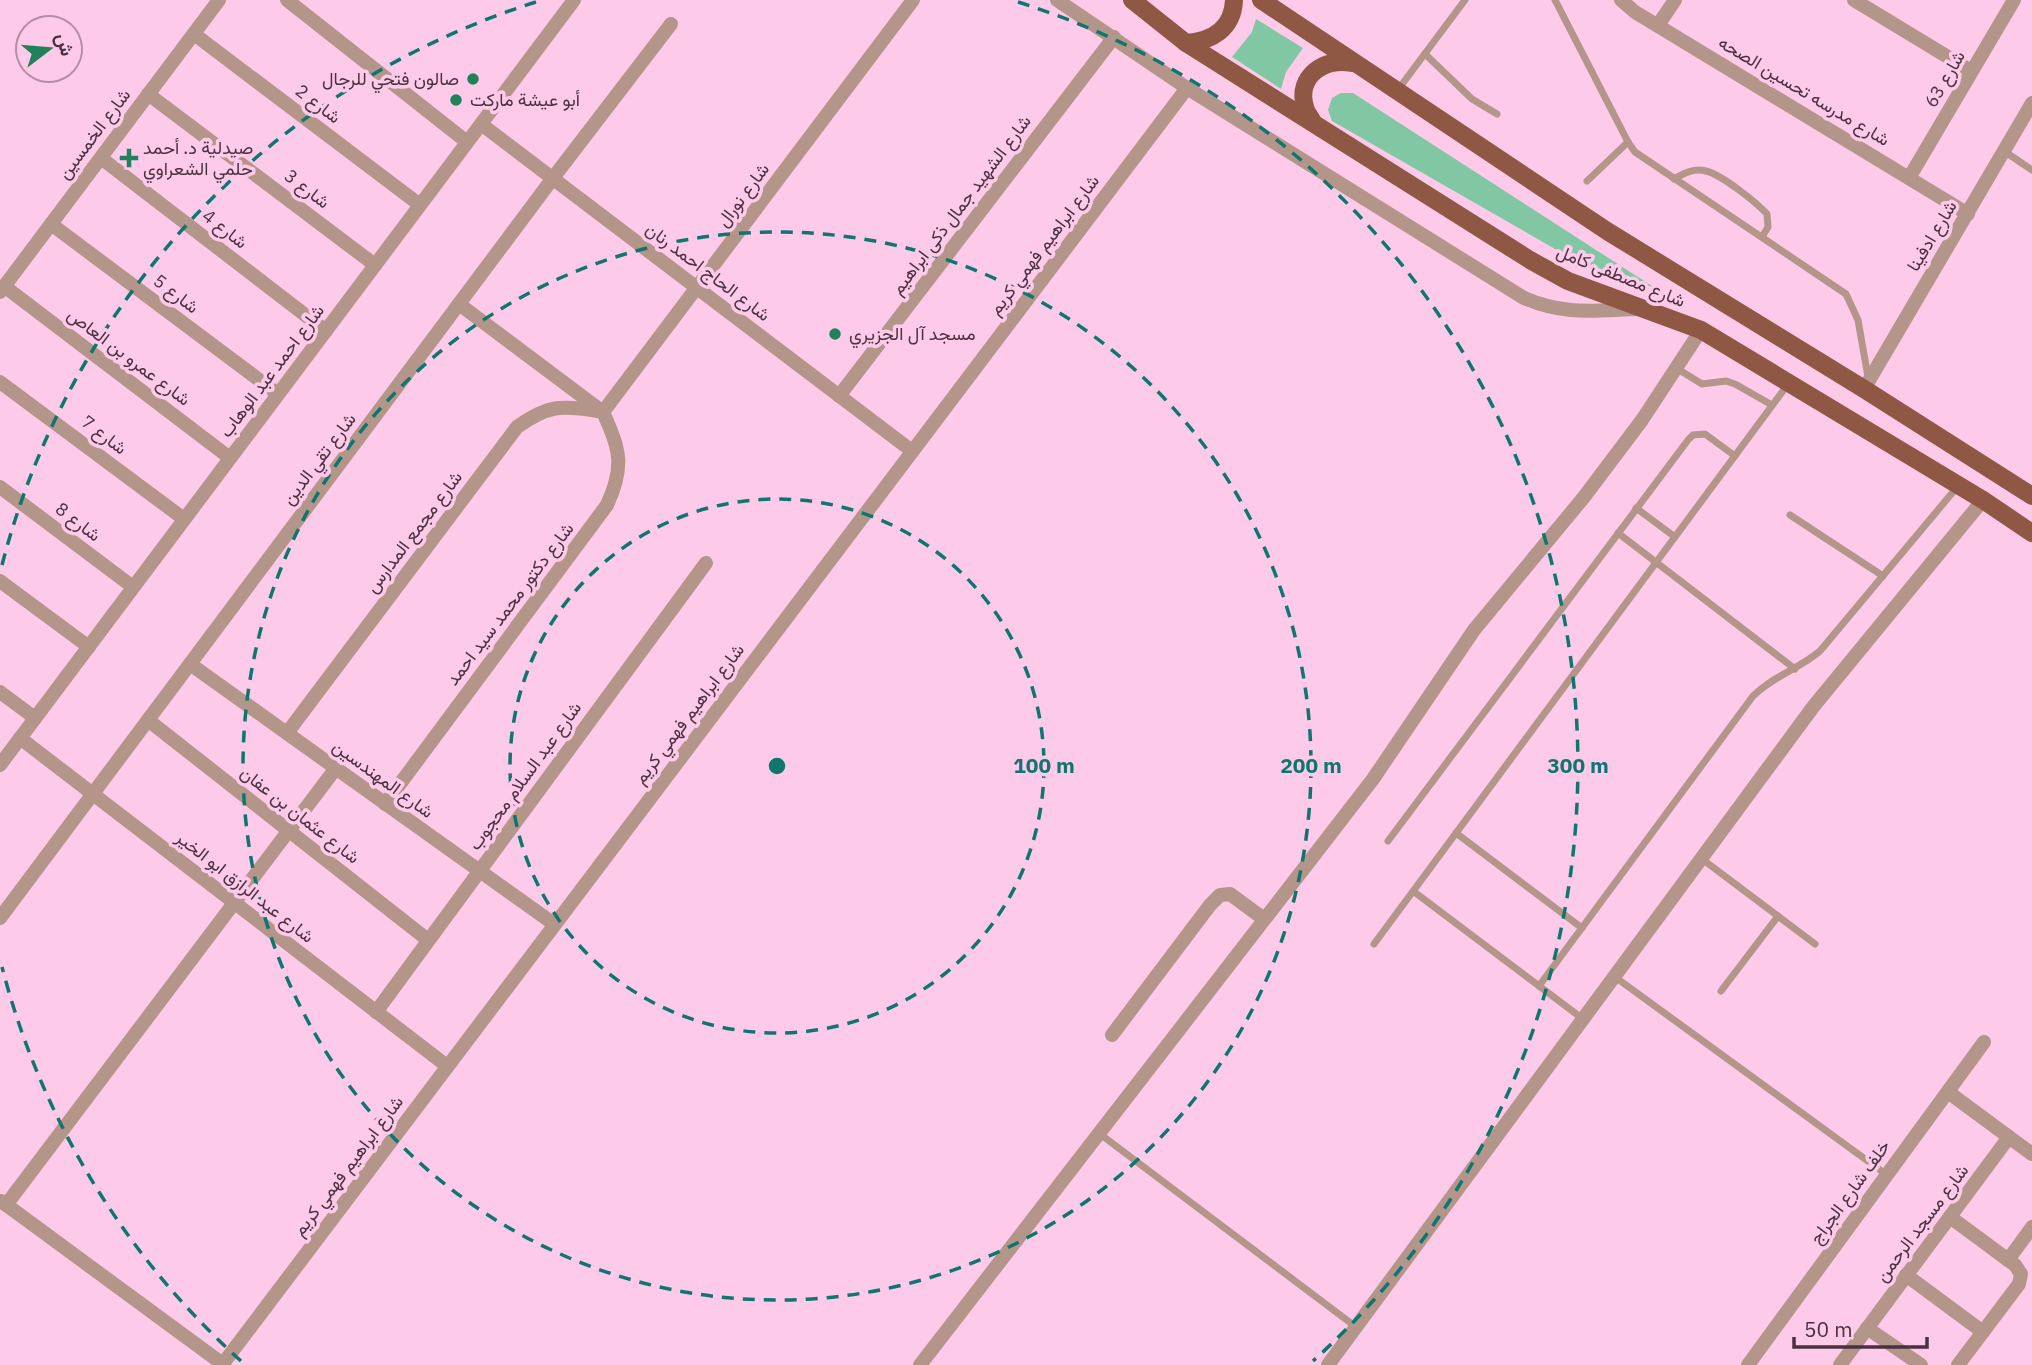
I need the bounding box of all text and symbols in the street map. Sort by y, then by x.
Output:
north arrow [14,14,84,84]
text: ش [51,30,80,59]
street label: شارع مدرسه تحسين الصحه [1714,30,1894,152]
street label: شارع 63 [1919,46,1971,112]
place label: صالون فتحي للرجال [322,67,459,94]
marker: صالون فتحي للرجال [465,71,481,87]
street label: شارع 2 [290,79,346,129]
street label: شارع الخمسين [52,84,136,184]
place label: أبو عيشة ماركت [470,88,580,111]
marker: أبو عيشة ماركت [448,92,464,108]
street label: شارع الشهيد جمال ذكى ابراهيم [885,110,1037,300]
place label: صيدلية د. أحمد حلمي الشعراوي [143,136,253,184]
marker: صيدلية د. أحمد حلمي الشعراوي [121,150,137,166]
street label: شارع نورال [711,158,775,232]
street label: شارع 3 [279,164,335,214]
street label: شارع ابراهيم فهمي كريم [983,170,1107,322]
street label: شارع ادفينا [1901,196,1963,276]
street label: شارع 4 [197,204,253,254]
street label: شارع الحاج احمد رنان [641,217,775,327]
street label: شارع مصطفى كامل [1553,239,1689,313]
street label: شارع 5 [148,269,204,319]
street label: شارع احمد عبد الوهاب [214,300,330,442]
street label: شارع عمرو بن العاص [62,303,196,411]
place label: مسجد آل الجزيري [849,322,975,349]
marker: مسجد آل الجزيري [827,326,843,342]
street label: شارع تقي الدين [276,408,364,512]
street label: شارع 7 [76,410,132,460]
street label: شارع مجمع المدارس [360,466,468,598]
street label: شارع 8 [50,497,106,547]
street label: شارع دكتور محمد سيد احمد [441,518,579,690]
street label: شارع ابراهيم فهمي كريم [628,639,752,791]
street label: شارع عبد السلام محجوب [463,697,587,855]
street label: شارع المهندسين [328,734,438,824]
text: 100 m [1013,751,1075,779]
text: 200 m [1280,751,1342,779]
text: 300 m [1547,751,1609,779]
centre of rings [765,754,789,778]
street label: شارع عثمان بن عفان [235,761,365,869]
street label: شارع عبد الرازق ابو الخير [170,825,319,948]
street label: شارع ابراهيم فهمي كريم [287,1091,411,1243]
street label: خلف شارع الجراج [1804,1135,1896,1249]
street label: شارع مسجد الرحمن [1870,1159,1974,1287]
scale bar [1794,1306,1927,1350]
text: 50 m [1804,1315,1853,1343]

